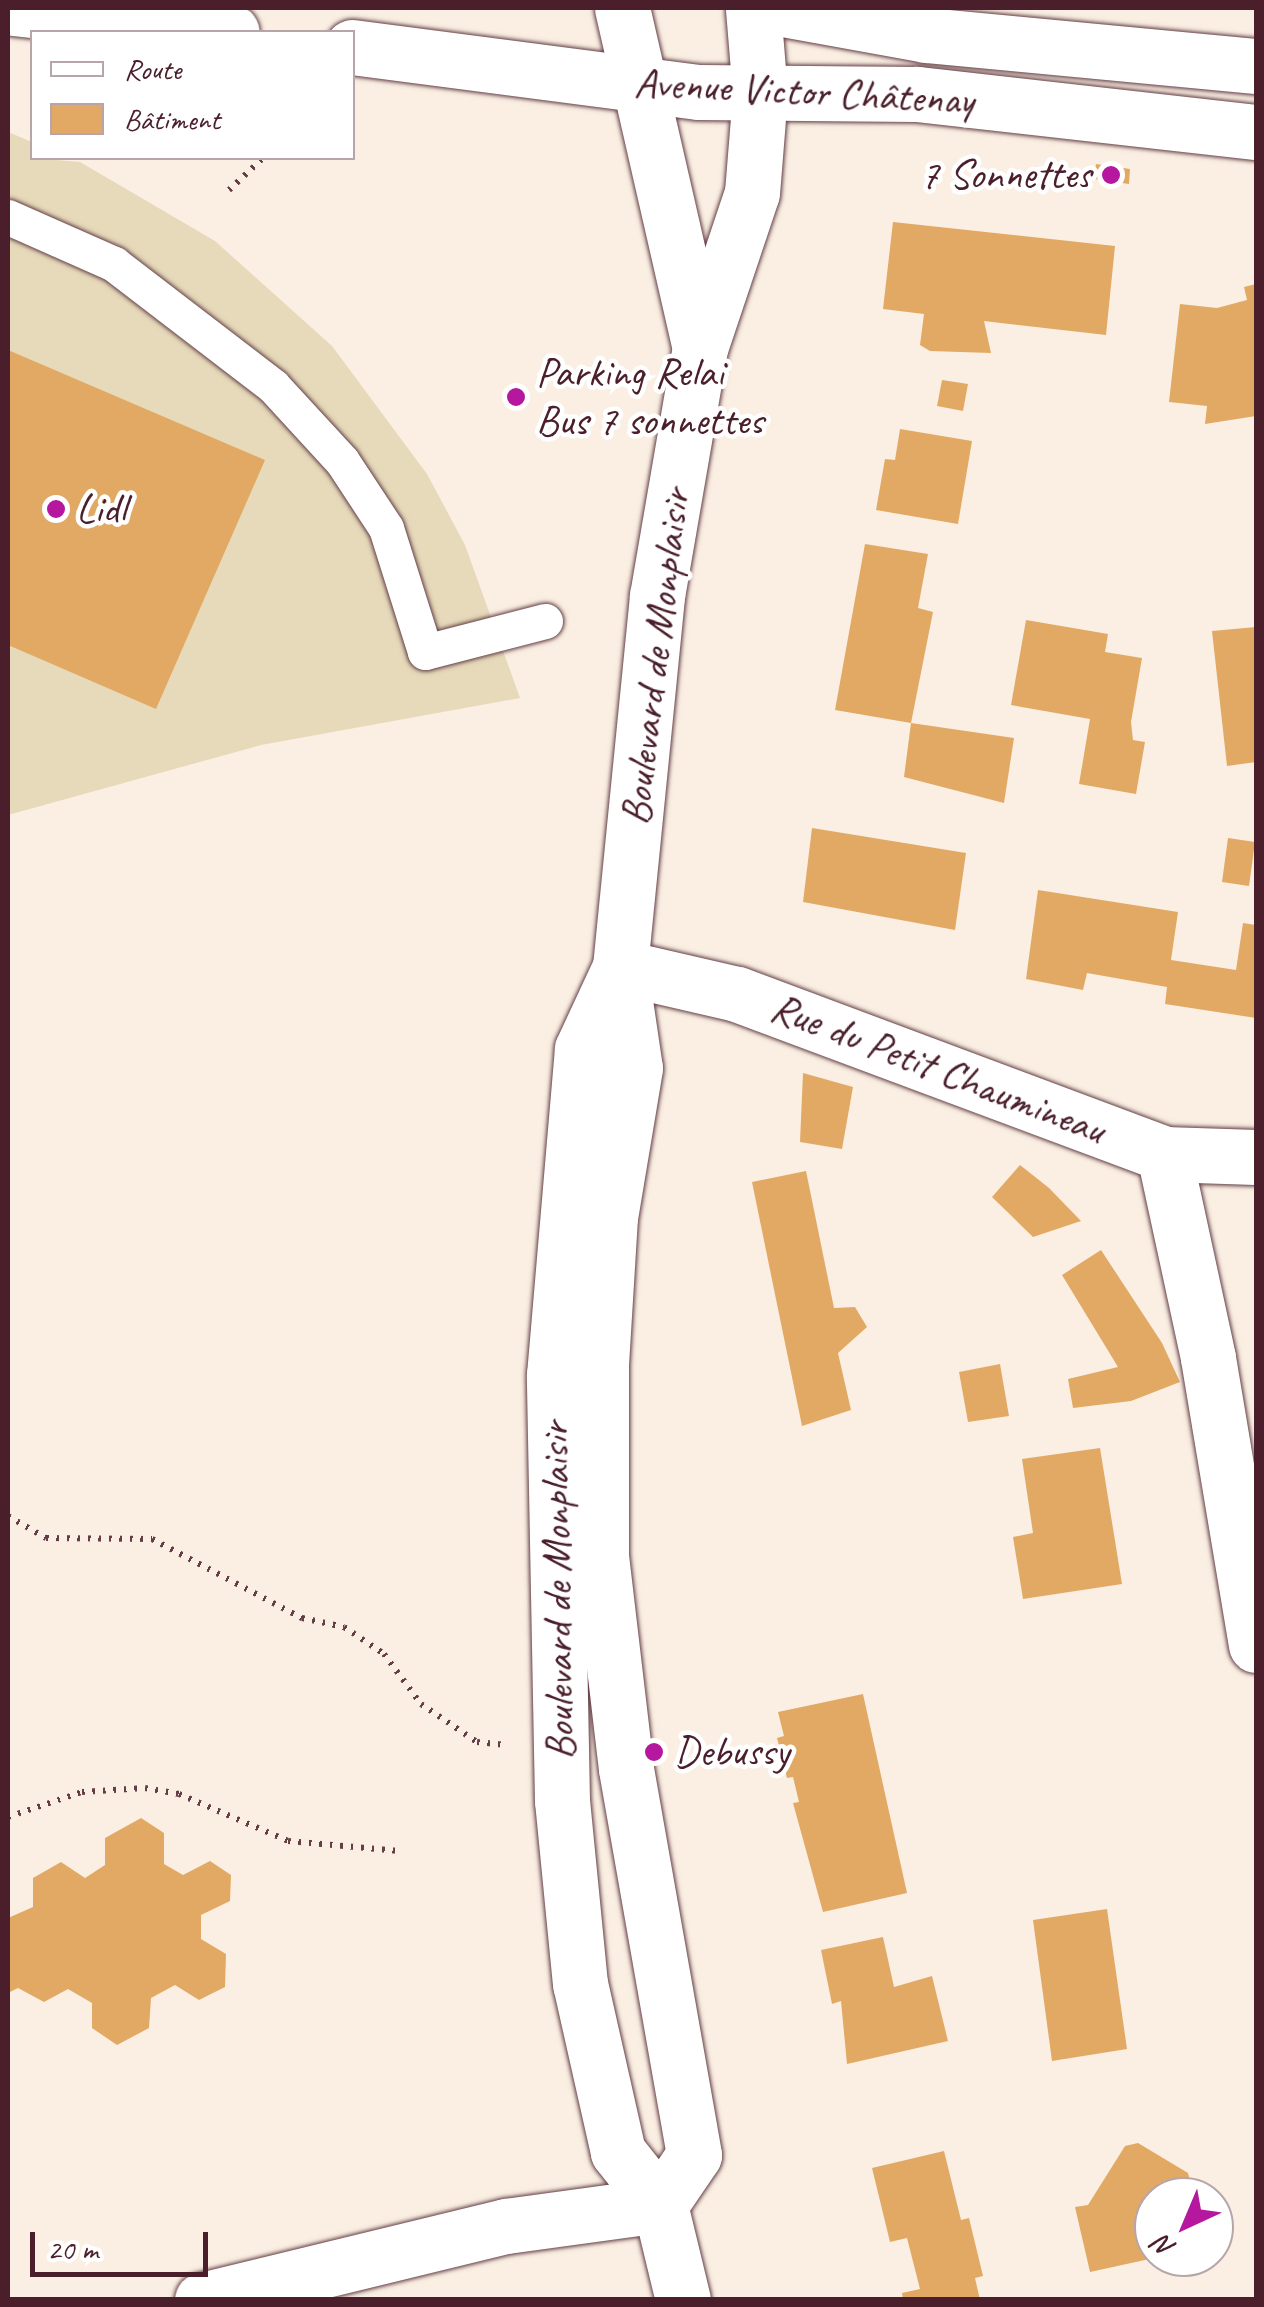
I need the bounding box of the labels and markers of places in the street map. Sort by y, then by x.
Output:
place label: 7 Sonnettes [920,150,1091,200]
marker: 7 Sonnettes [1100,164,1122,186]
place label: Parking Relai Bus 7 sonnettes [536,348,763,446]
marker: Parking Relai Bus 7 sonnettes [505,386,527,408]
place label: Lidl [76,484,126,534]
marker: Lidl [45,498,67,520]
place label: Debussy [674,1727,789,1777]
marker: Debussy [643,1741,665,1763]

